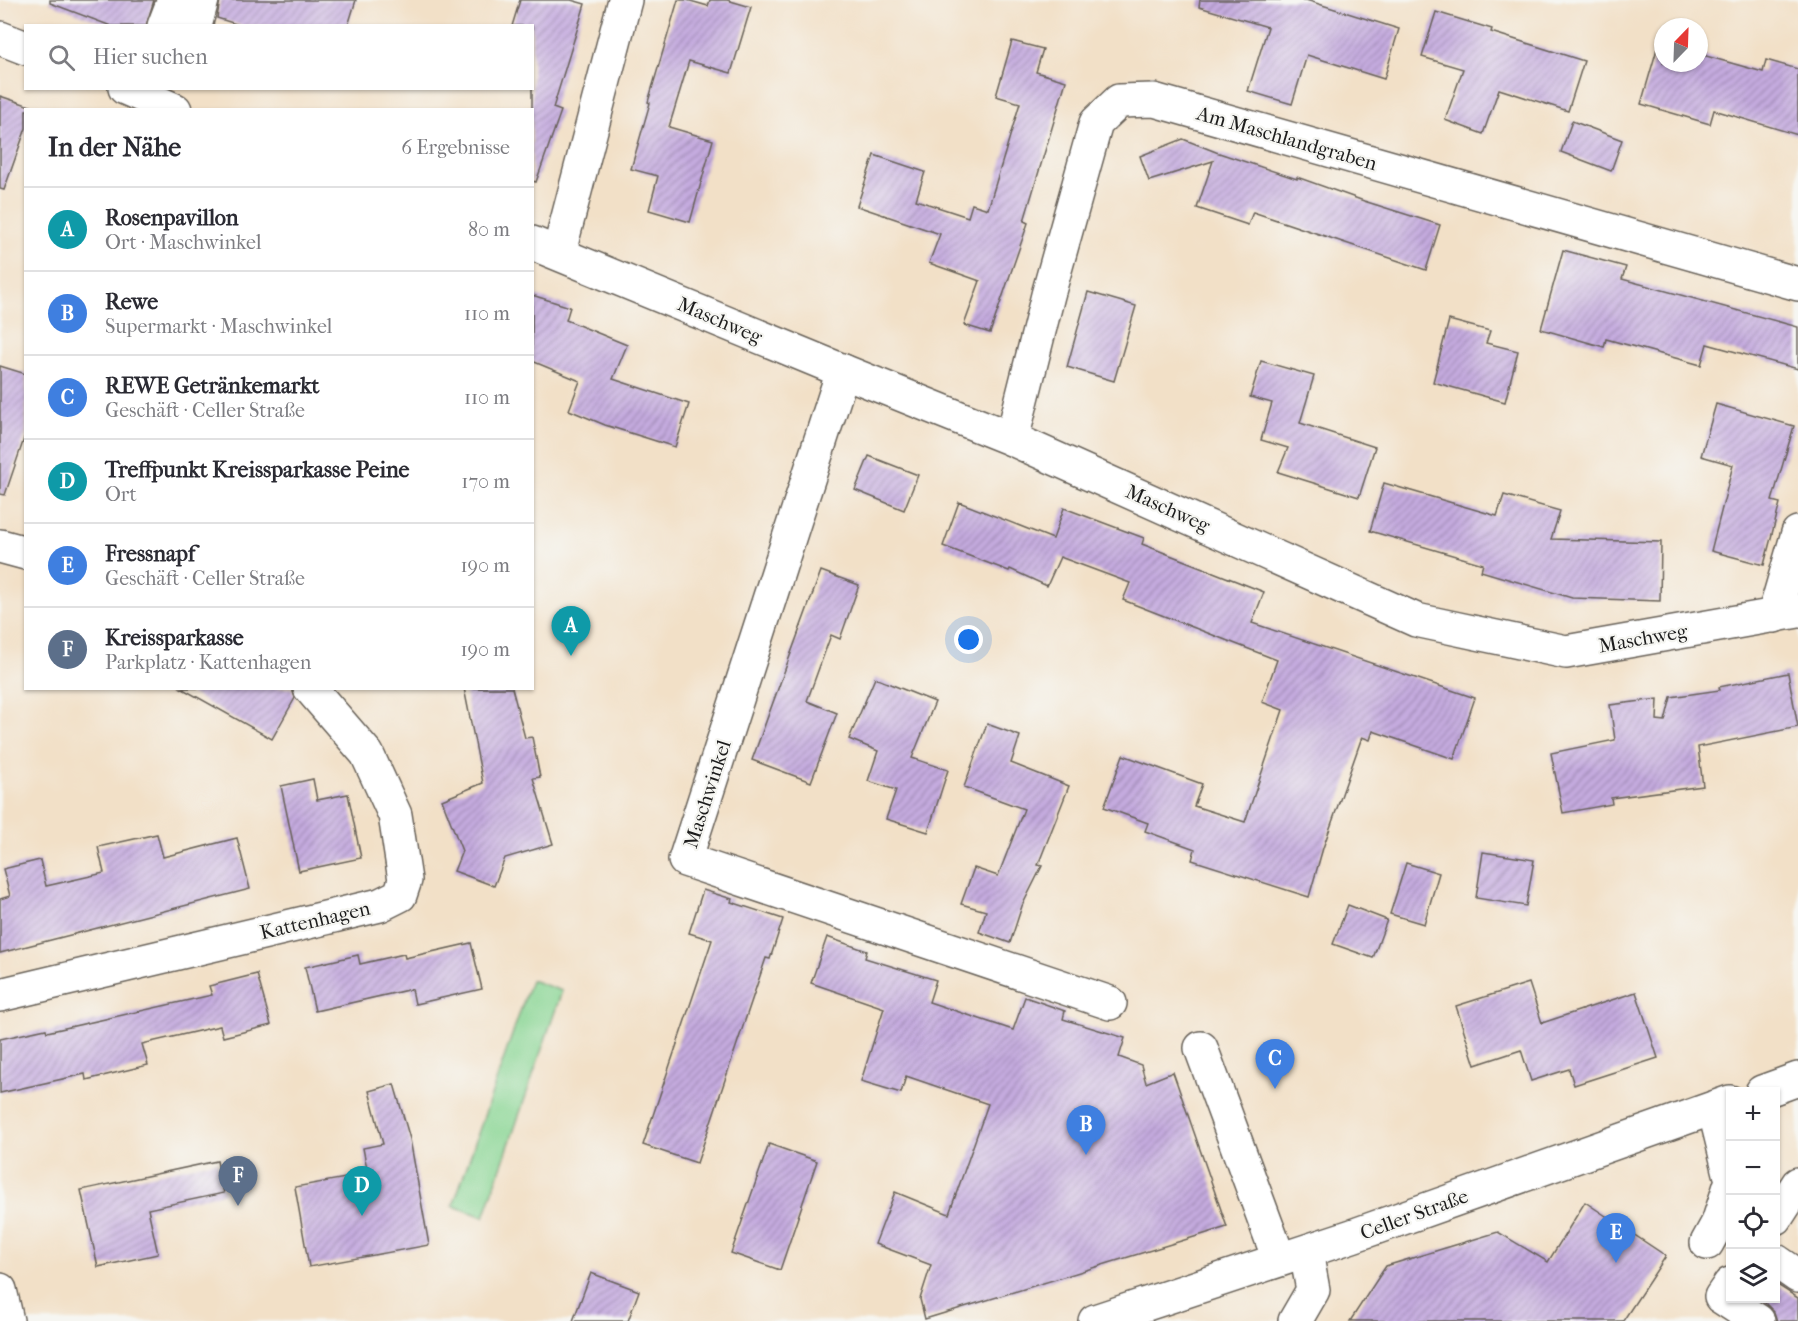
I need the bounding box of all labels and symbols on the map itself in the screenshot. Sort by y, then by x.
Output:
north arrow [1654,18,1708,72]
street label: Am Maschlandgraben [1193,101,1380,175]
street label: Maschweg [674,292,766,349]
street label: Maschweg [1122,480,1214,537]
pin: A [552,606,590,656]
street label: Maschweg [1597,619,1689,658]
your location [954,625,983,654]
street label: Maschwinkel [679,737,736,851]
street label: Kattenhagen [258,897,373,944]
pin: C [1256,1040,1294,1089]
pin: B [1066,1106,1106,1155]
pin: F [218,1156,258,1206]
pin: D [342,1166,382,1216]
street label: Celler Straße [1357,1184,1471,1245]
pin: E [1596,1214,1636,1263]

